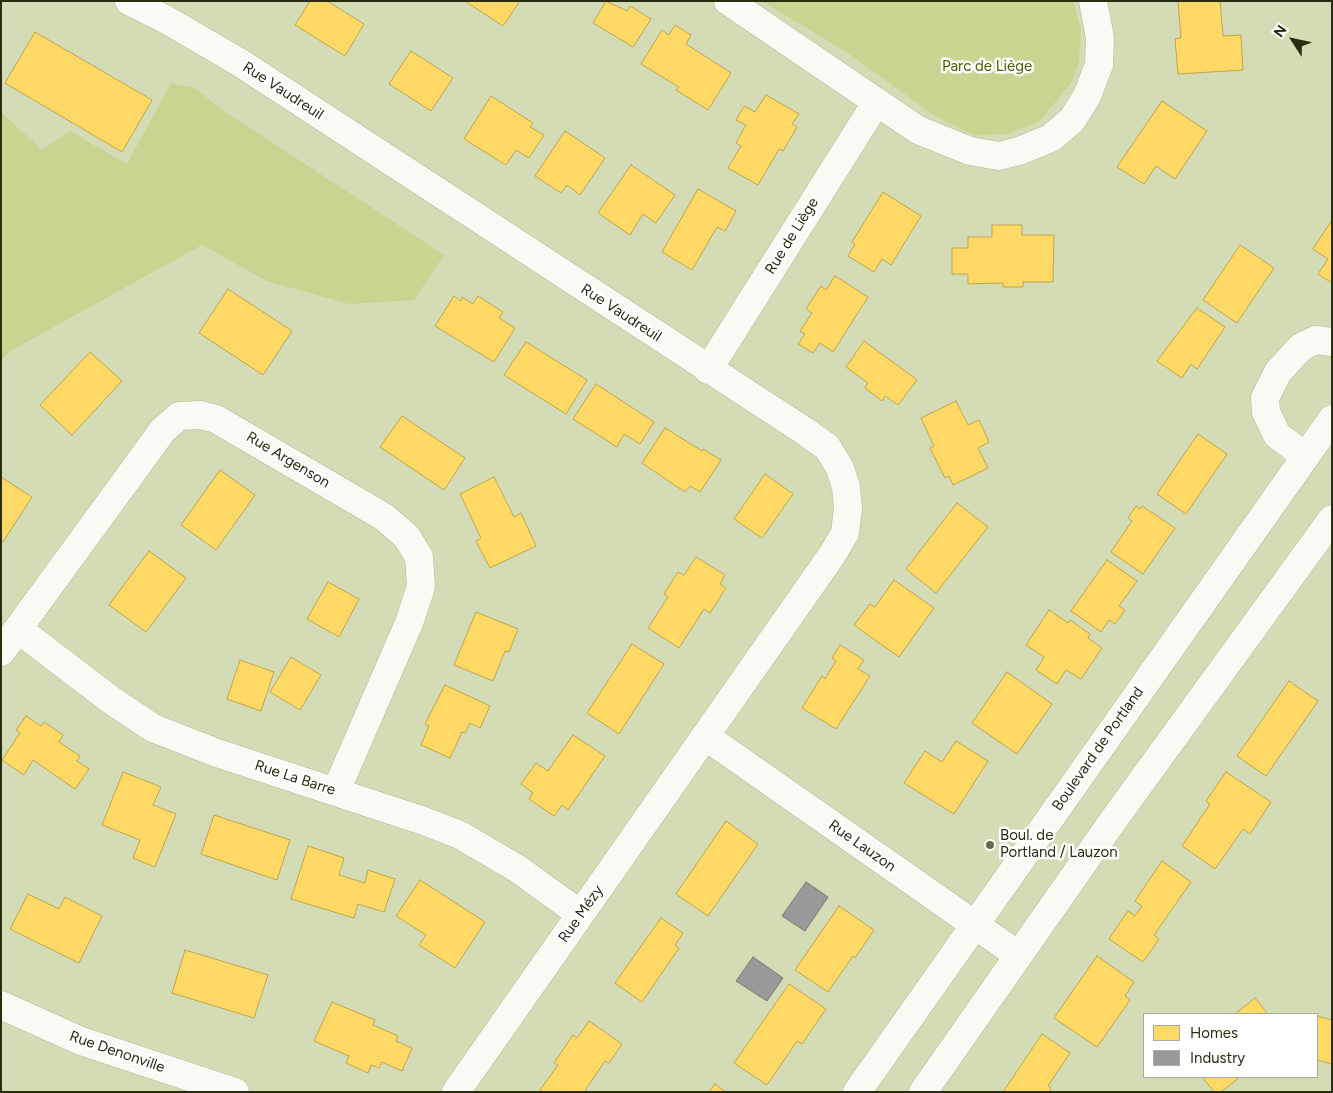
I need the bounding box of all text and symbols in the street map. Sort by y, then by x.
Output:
north arrow [1268,15,1318,65]
text: N [1270,22,1290,40]
street label: Rue Vaudreuil [239,58,327,124]
park label: Parc de Liège [942,58,1032,76]
street label: Rue de Liège [761,194,823,278]
street label: Rue Vaudreuil [577,280,665,346]
street label: Rue Argenson [243,428,333,492]
street label: Boulevard de Portland [1048,684,1148,814]
street label: Rue La Barre [252,756,338,800]
street label: Rue Lauzon [825,816,899,876]
place label: Boul. de Portland / Lauzon [1000,827,1118,862]
marker: Boul. de Portland / Lauzon [984,839,996,851]
street label: Rue Mézy [555,882,607,946]
legend [1143,1013,1318,1078]
text: Homes [1190,1024,1238,1042]
street label: Rue Denonville [67,1027,167,1077]
text: Industry [1190,1049,1245,1067]

